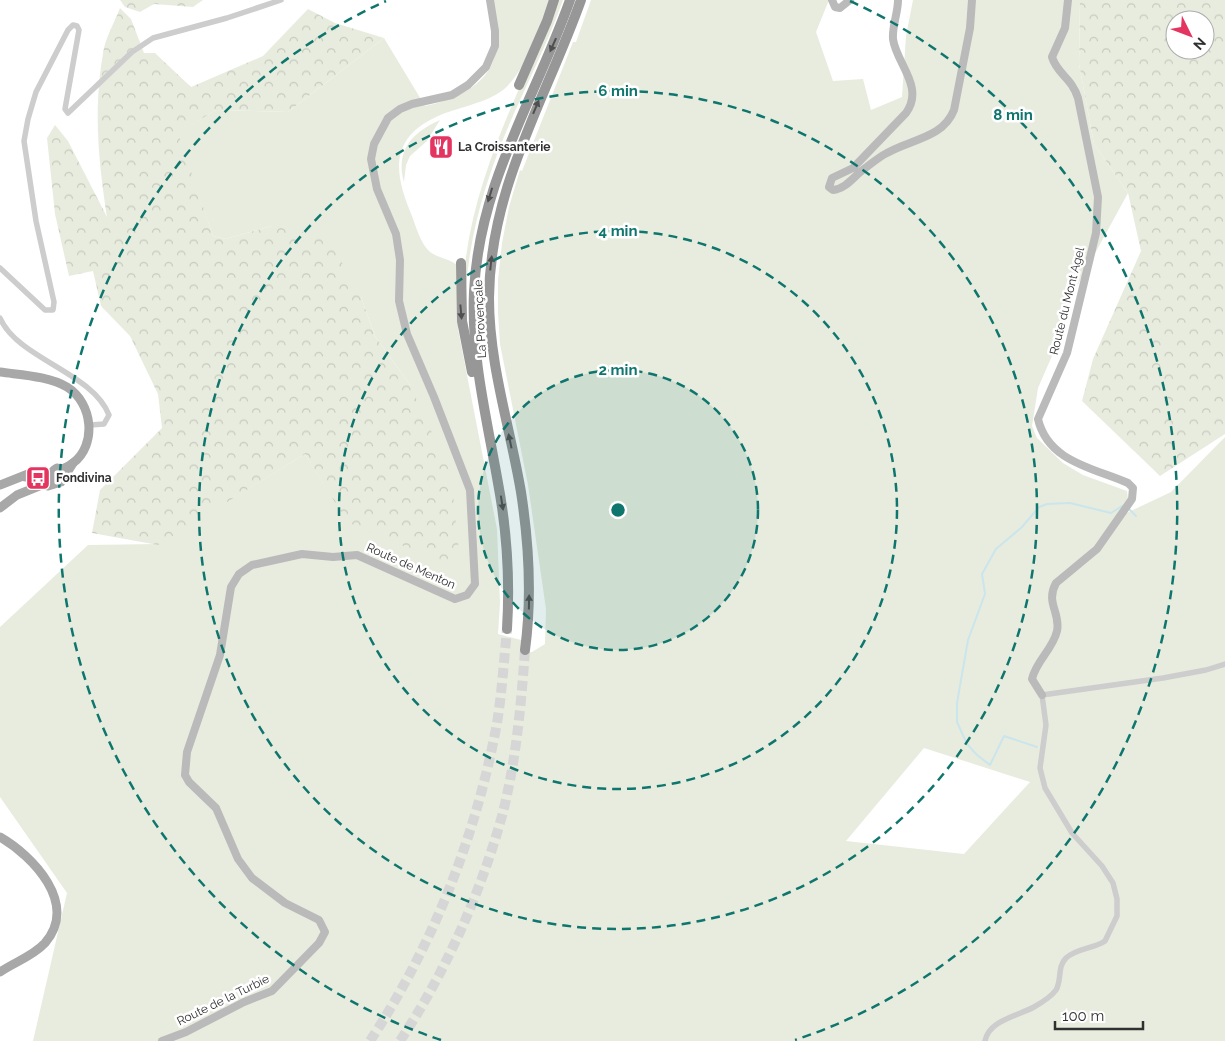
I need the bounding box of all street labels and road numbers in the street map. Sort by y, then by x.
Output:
street label: Route du Mont Agel [1047,245,1087,356]
street label: La Provençale [471,279,489,359]
street label: Route de Menton [364,540,458,592]
street label: Route de la Turbie [175,972,271,1028]

